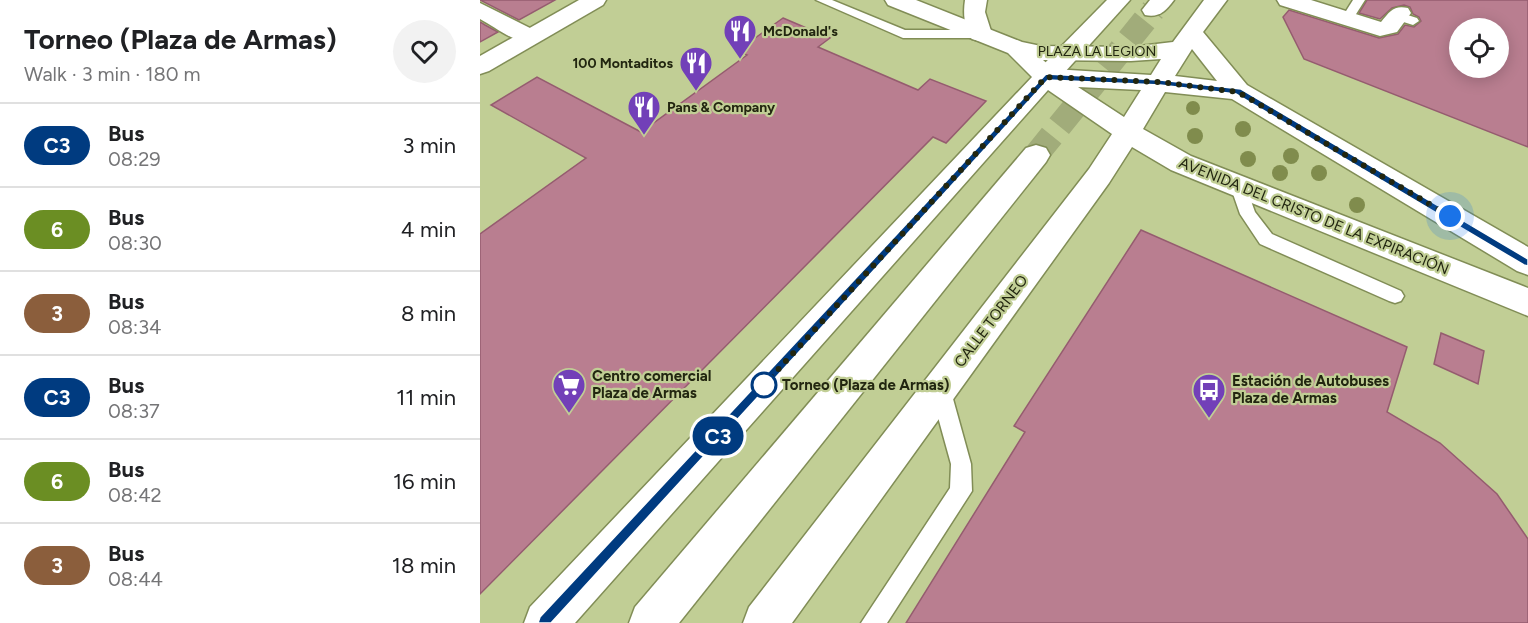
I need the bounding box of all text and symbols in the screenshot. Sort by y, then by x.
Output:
restaurant icon: McDonald's [722,13,758,60]
map controls [1449,18,1509,78]
button: locate [1449,18,1509,78]
button: heart [393,20,456,83]
text: Torneo (Plaza de Armas) [24,22,337,56]
place label: McDonald's [763,23,838,40]
street label: PLAZA LA LEGION [1038,43,1156,60]
restaurant icon: 100 Montaditos [678,45,714,92]
place label: 100 Montaditos [572,55,673,72]
text: Walk · 3 min · 180 m [24,62,201,86]
restaurant icon: Pans & Company [626,89,662,136]
place label: Pans & Company [667,99,776,116]
text: Bus [108,120,144,147]
text: 3 min [402,132,456,159]
text: C3 [44,133,70,158]
text: 08:29 [108,147,161,171]
street label: AVENIDA DEL CRISTO DE LA EXPIRACIÓN [1177,153,1451,279]
your location [1435,201,1465,231]
text: Bus [108,204,144,231]
text: 4 min [401,216,456,243]
text: 6 [51,217,63,242]
text: 08:30 [108,231,162,255]
street label: CALLE TORNEO [951,271,1031,371]
text: Bus [108,288,144,315]
text: 8 min [401,300,456,327]
text: 3 [51,301,63,326]
text: 08:34 [108,315,161,339]
supermarket icon: Centro comercial Plaza de Armas [551,367,587,414]
place label: Centro comercial Plaza de Armas [592,367,712,402]
text: Bus [108,372,144,399]
marker: Torneo (Plaza de Armas) [751,372,777,398]
bus stop icon: Estación de Autobuses Plaza de Armas [1191,372,1227,419]
place label: Estación de Autobuses Plaza de Armas [1232,372,1389,407]
place label: Torneo (Plaza de Armas) [782,376,950,394]
text: 11 min [396,384,456,411]
text: C3 [44,385,70,410]
text: 08:37 [108,399,160,423]
line badge: C3 [691,416,745,456]
text: C3 [705,424,731,449]
text: Bus [108,456,144,483]
text: 16 min [393,468,456,495]
text: 6 [51,469,63,494]
text: 08:42 [108,483,162,507]
text: Bus [108,540,144,567]
text: 18 min [392,552,456,579]
text: 3 [51,553,63,578]
text: 08:44 [108,567,163,591]

